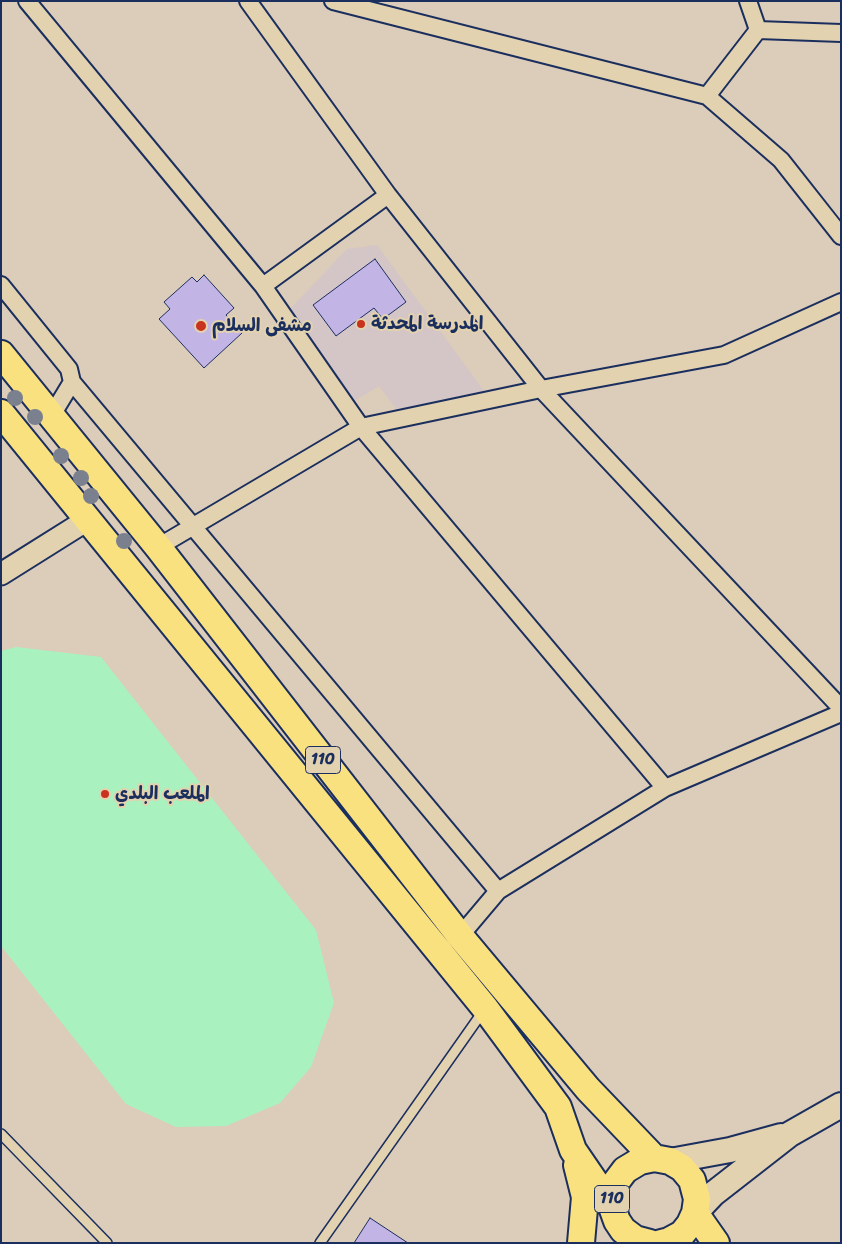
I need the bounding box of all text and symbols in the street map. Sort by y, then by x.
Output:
place label: المدرسة المحدثة [371,313,483,335]
place label: مشفى السلام [212,315,312,337]
marker: المدرسة المحدثة [355,318,367,330]
marker: مشفى السلام [194,319,208,333]
road number: 110 [306,746,340,774]
place label: الملعب البلدي [115,783,210,805]
marker: الملعب البلدي [99,788,111,800]
road number: 110 [594,1186,630,1212]

